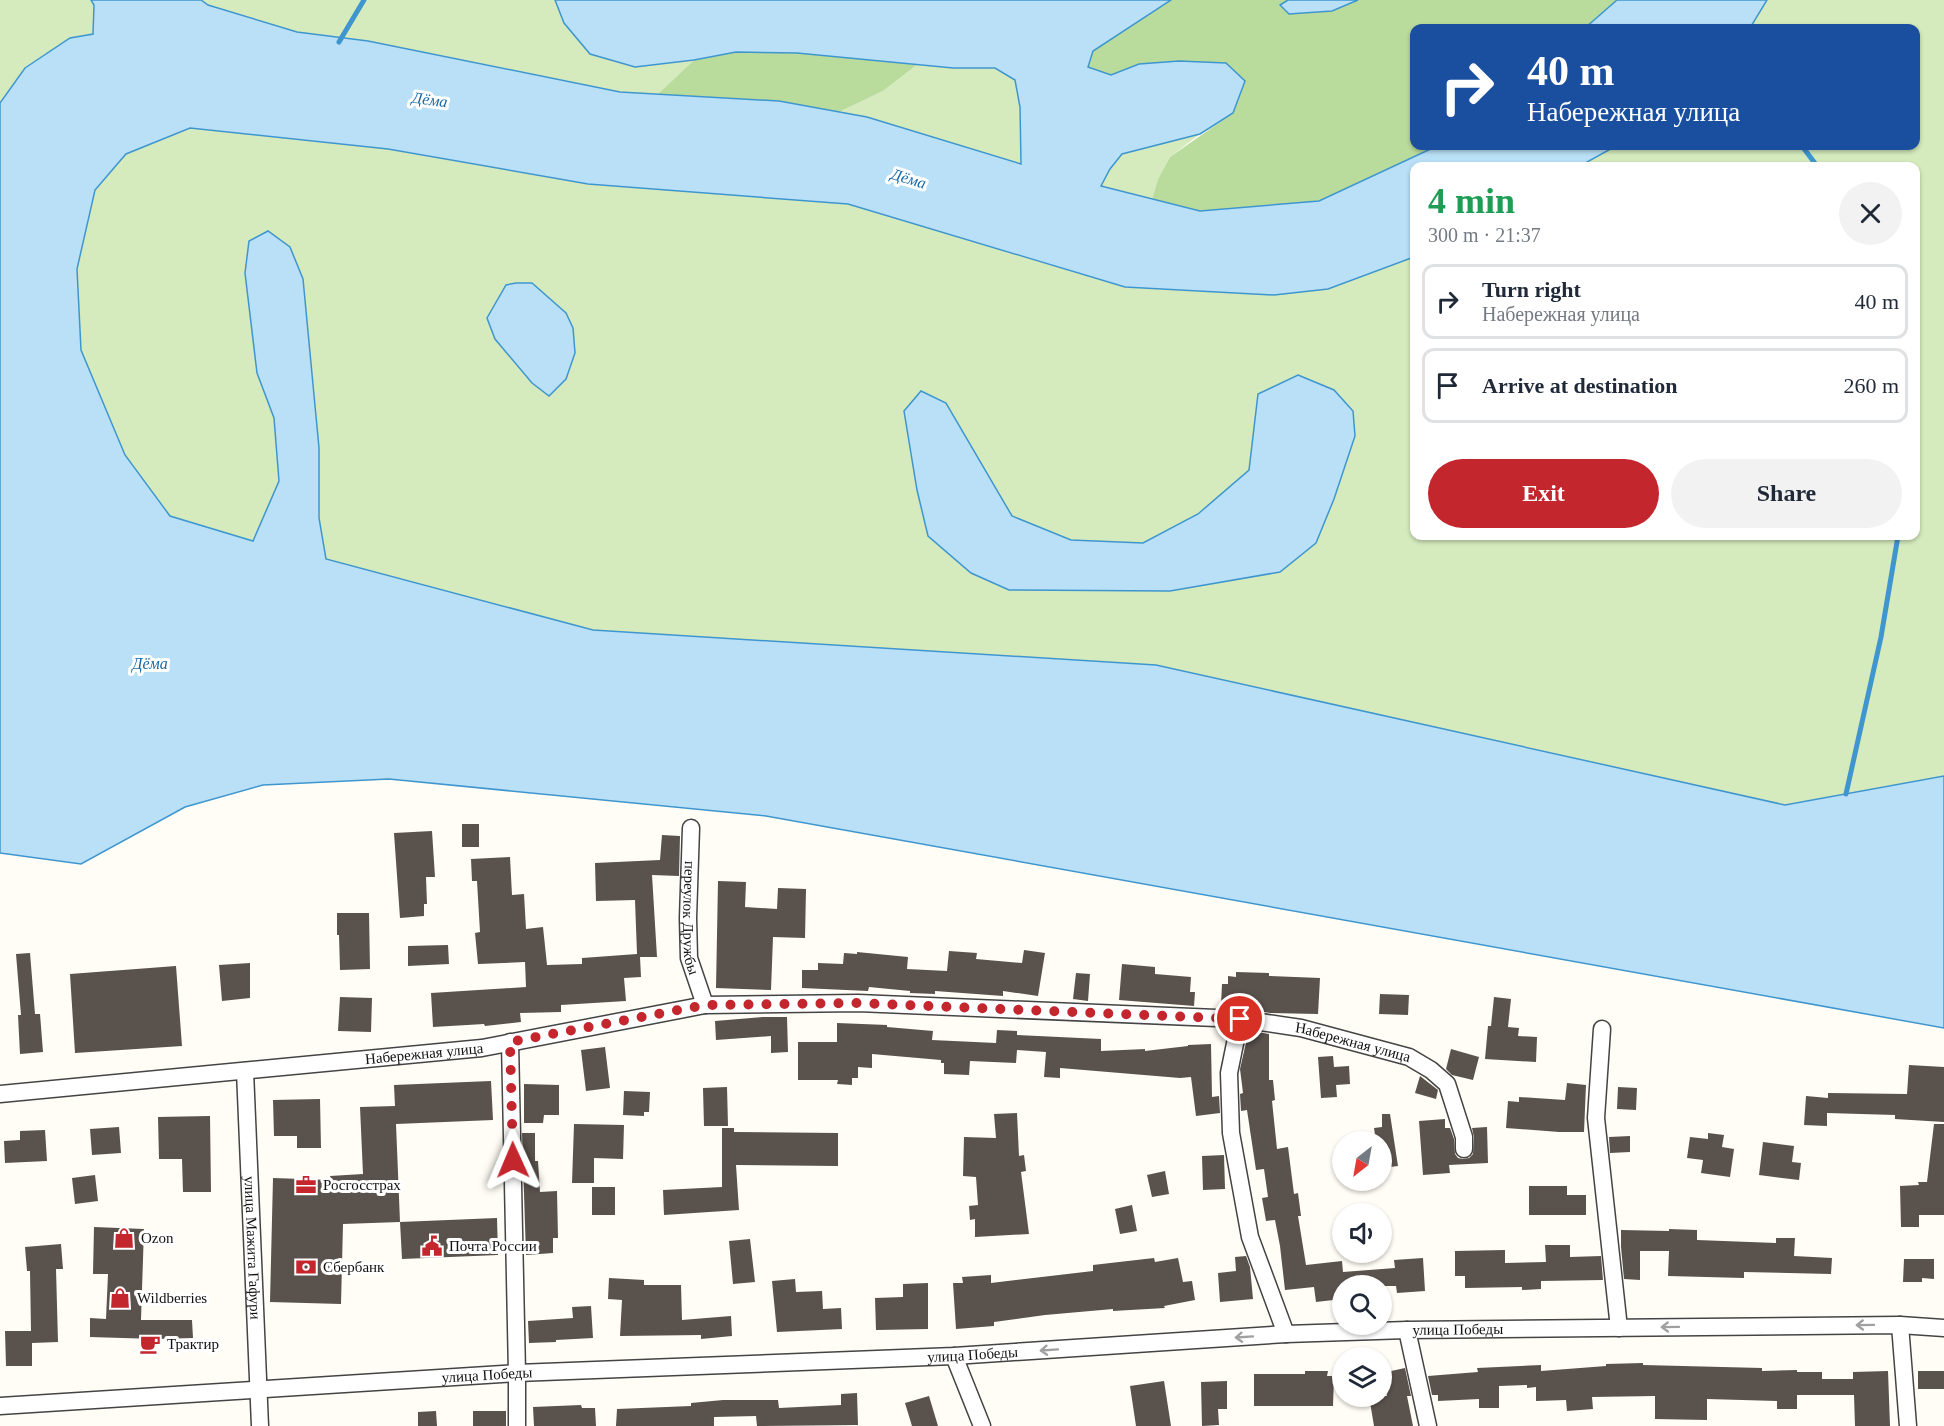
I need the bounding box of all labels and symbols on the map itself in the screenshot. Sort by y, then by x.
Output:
water label: Дёма [409,88,449,111]
water label: Дёма [887,165,928,193]
water label: Дёма [130,655,168,673]
street label: переулок Дружбы [680,861,702,977]
pin [1214,993,1265,1044]
street label: Набережная улица [1294,1019,1413,1065]
street label: Набережная улица [364,1040,484,1067]
position arrow [481,1128,545,1192]
north arrow [1332,1131,1392,1191]
office icon: Росгосстрах [294,1173,318,1197]
street label: улица Мажита Гафури [241,1176,264,1320]
place label: Росгосстрах [323,1177,401,1193]
shop icon: Ozon [112,1226,136,1250]
place label: Ozon [141,1230,174,1246]
public building icon: Почта России [420,1234,444,1258]
place label: Почта России [449,1238,537,1254]
bank icon: Сбербанк [294,1255,318,1279]
place label: Сбербанк [323,1259,385,1275]
shop icon: Wildberries [108,1286,132,1310]
place label: Wildberries [137,1290,207,1306]
one-way arrow [1855,1319,1875,1331]
street label: улица Победы [1412,1321,1503,1338]
one-way arrow [1660,1321,1680,1333]
one-way arrow [1234,1331,1254,1342]
cafe icon: Трактир [138,1332,162,1356]
place label: Трактир [167,1336,219,1352]
street label: улица Победы [927,1344,1018,1365]
one-way arrow [1040,1344,1060,1355]
street label: улица Победы [441,1364,533,1386]

